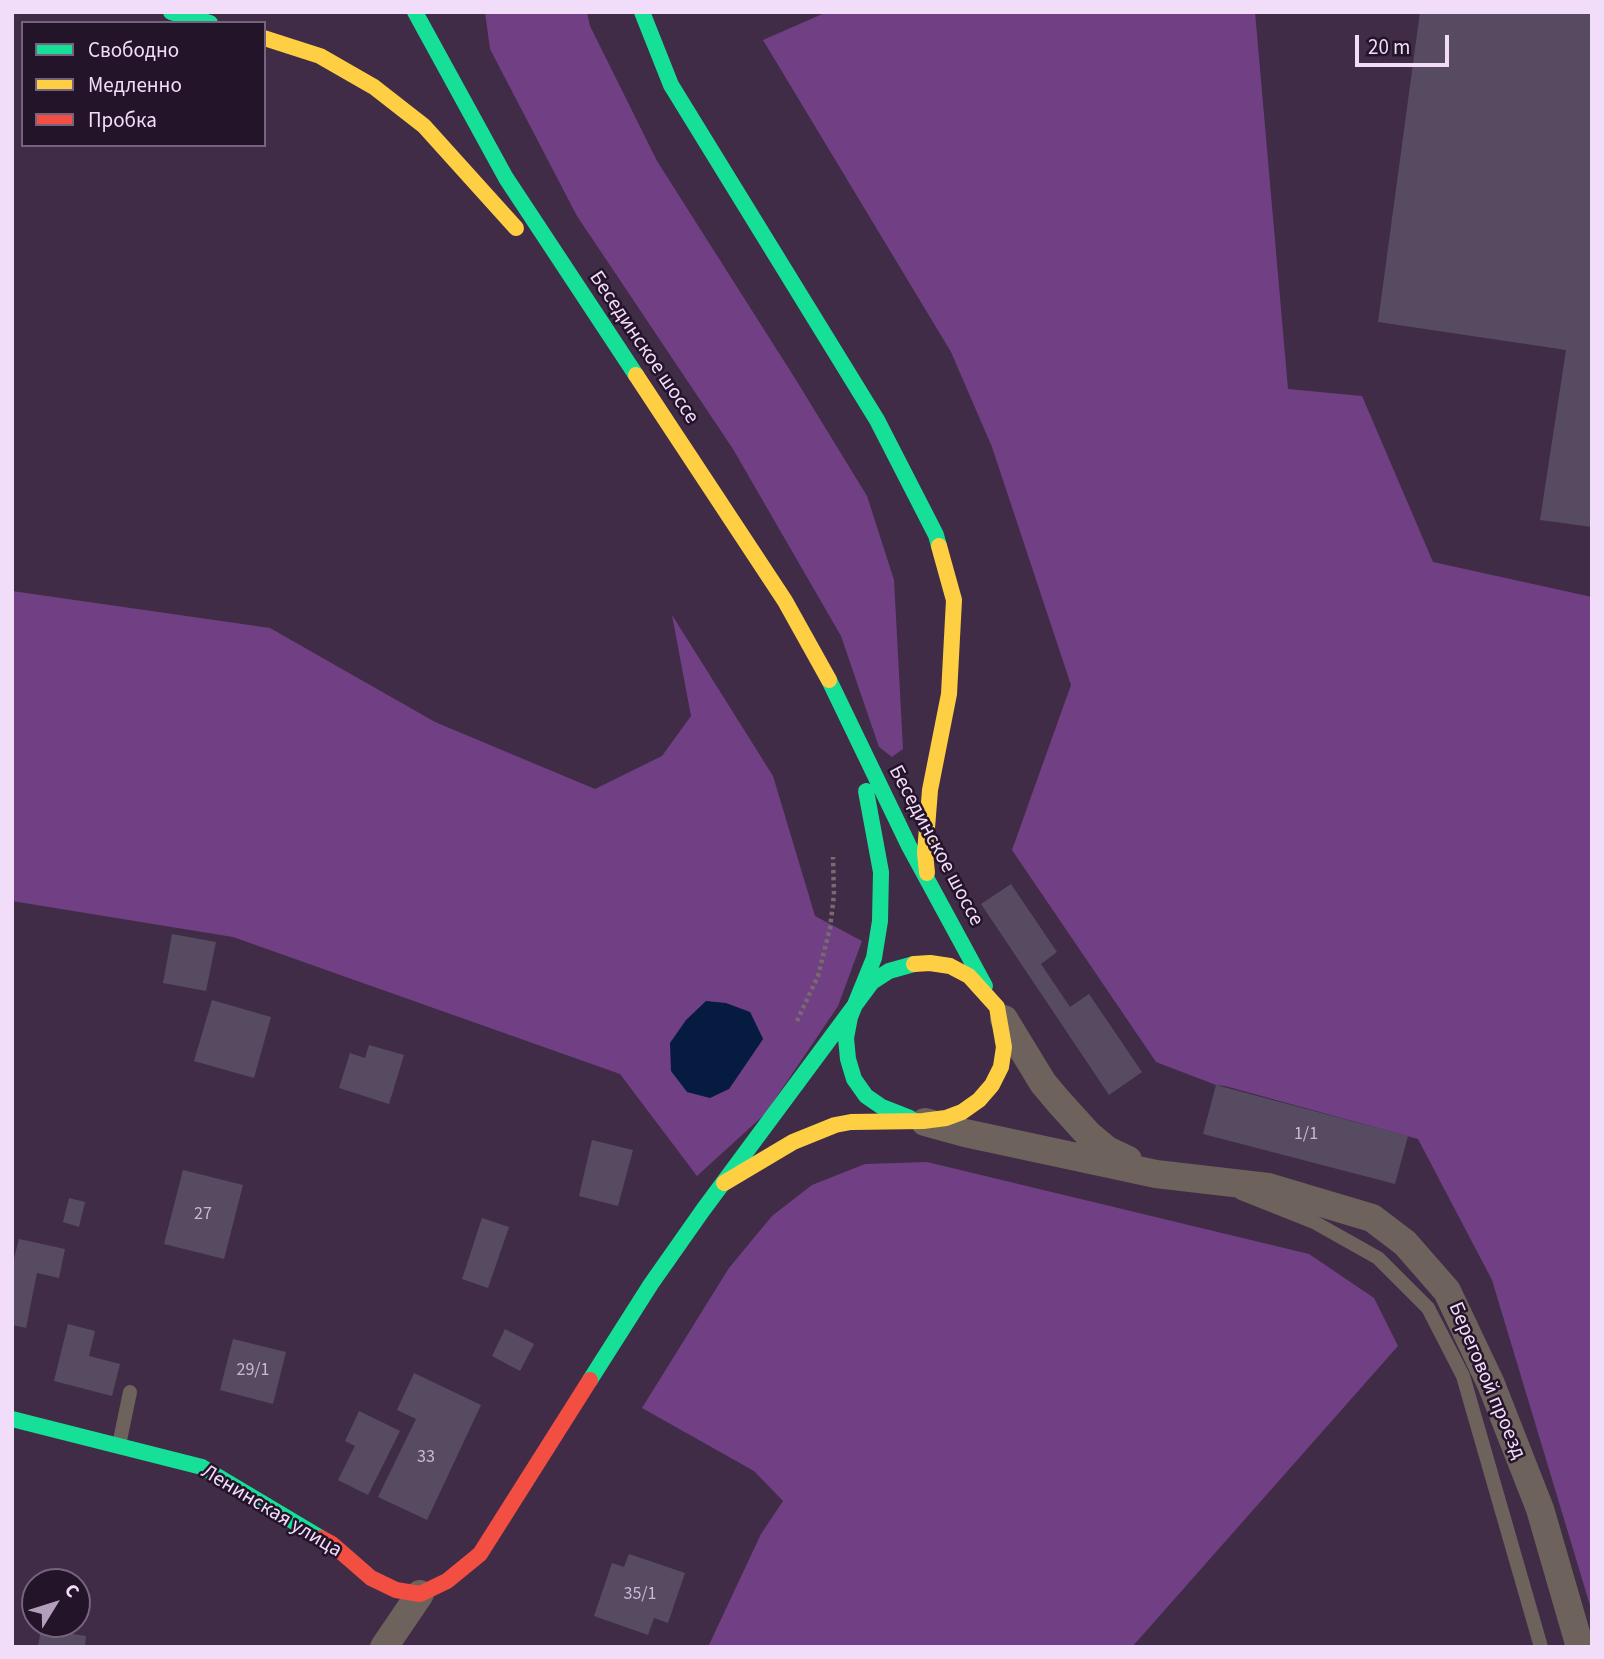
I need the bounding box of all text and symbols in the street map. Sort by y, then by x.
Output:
legend [21,21,266,147]
scale bar [1359,21,1454,65]
text: 20 m [1368,32,1410,62]
text: Свободно [88,35,179,65]
text: Медленно [88,70,182,100]
text: Пробка [88,105,157,135]
street label: Бесединское шоссе [583,267,703,429]
street label: Бесединское шоссе [882,761,988,931]
house number: 1/1 [1294,1124,1318,1146]
house number: 27 [194,1204,212,1226]
street label: Береговой проезд [1442,1299,1530,1463]
house number: 29/1 [236,1360,270,1382]
house number: 33 [417,1447,435,1469]
street label: Ленинская улица [196,1460,346,1564]
north arrow [21,1568,91,1638]
text: С [57,1578,85,1604]
house number: 35/1 [623,1584,657,1606]

